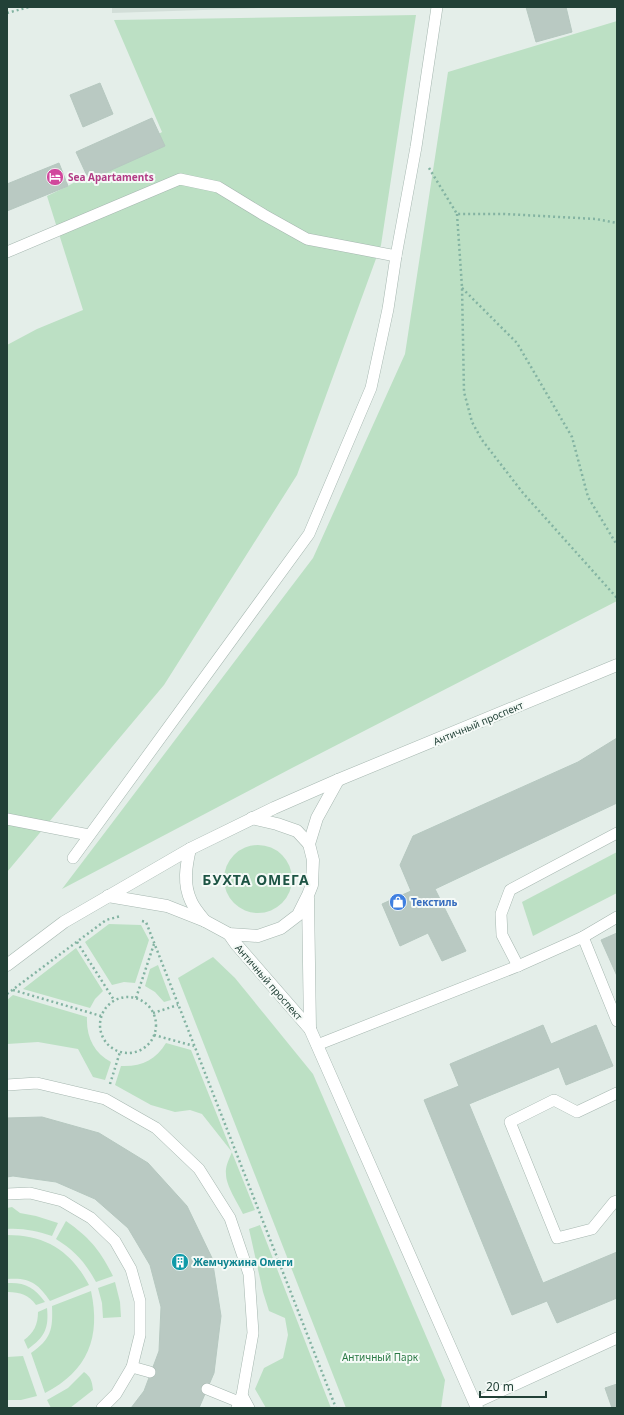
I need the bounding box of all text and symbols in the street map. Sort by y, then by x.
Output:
hotel icon: Sea Apartaments [45,167,65,187]
place label: Sea Apartaments [68,170,154,184]
street label: Античный проспект [431,698,525,748]
district label: БУХТА ОМЕГА [202,870,310,889]
shop icon: Текстиль [388,892,408,912]
place label: Текстиль [411,895,457,909]
street label: Античный проспект [232,941,306,1023]
building icon: Жемчужина Омеги [170,1252,190,1272]
place label: Жемчужина Омеги [193,1255,293,1269]
park label: Античный Парк [342,1350,419,1364]
scale bar [480,1373,546,1399]
text: 20 m [486,1378,514,1395]

